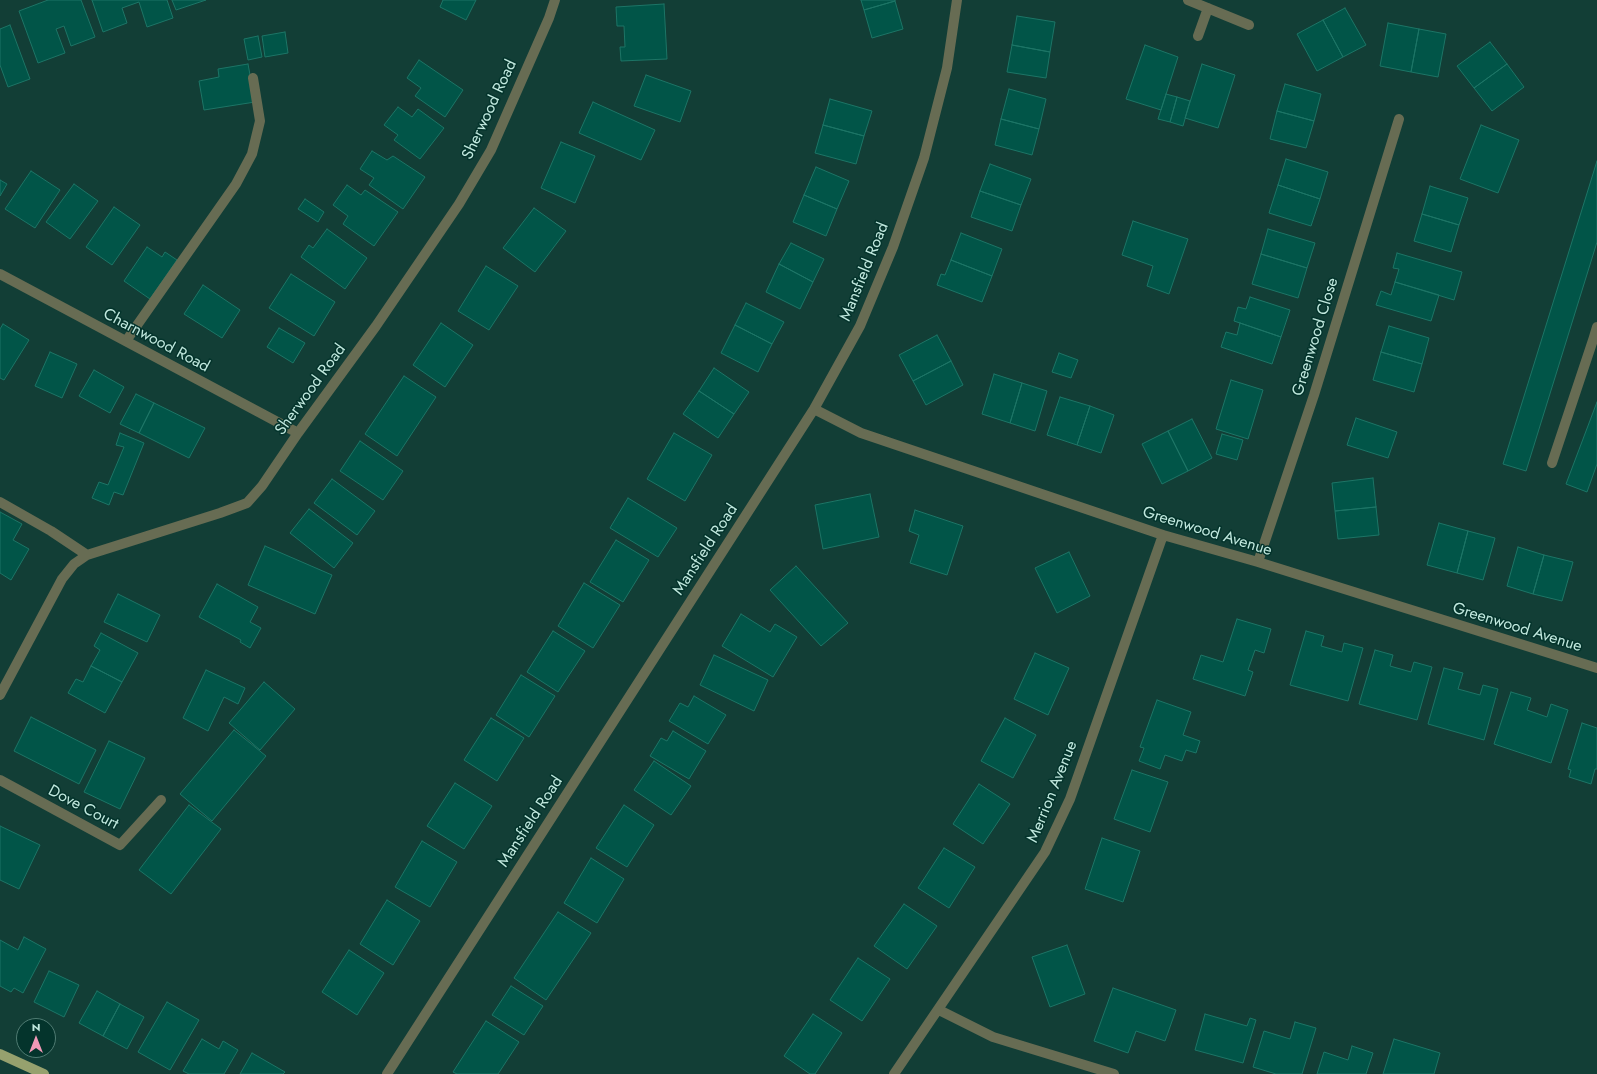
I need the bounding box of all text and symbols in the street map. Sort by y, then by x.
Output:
street label: Sherwood Road [458,57,522,163]
street label: Mansfield Road [837,220,893,324]
street label: Greenwood Close [1289,276,1343,398]
street label: Charnwood Road [100,305,212,377]
street label: Sherwood Road [272,341,350,439]
street label: Mansfield Road [669,501,743,599]
street label: Greenwood Avenue [1140,503,1274,561]
street label: Greenwood Avenue [1450,599,1584,657]
street label: Merrion Avenue [1024,738,1082,846]
street label: Mansfield Road [494,773,568,871]
street label: Dove Court [45,782,121,834]
north arrow [16,1018,56,1058]
text: N [32,1019,40,1035]

